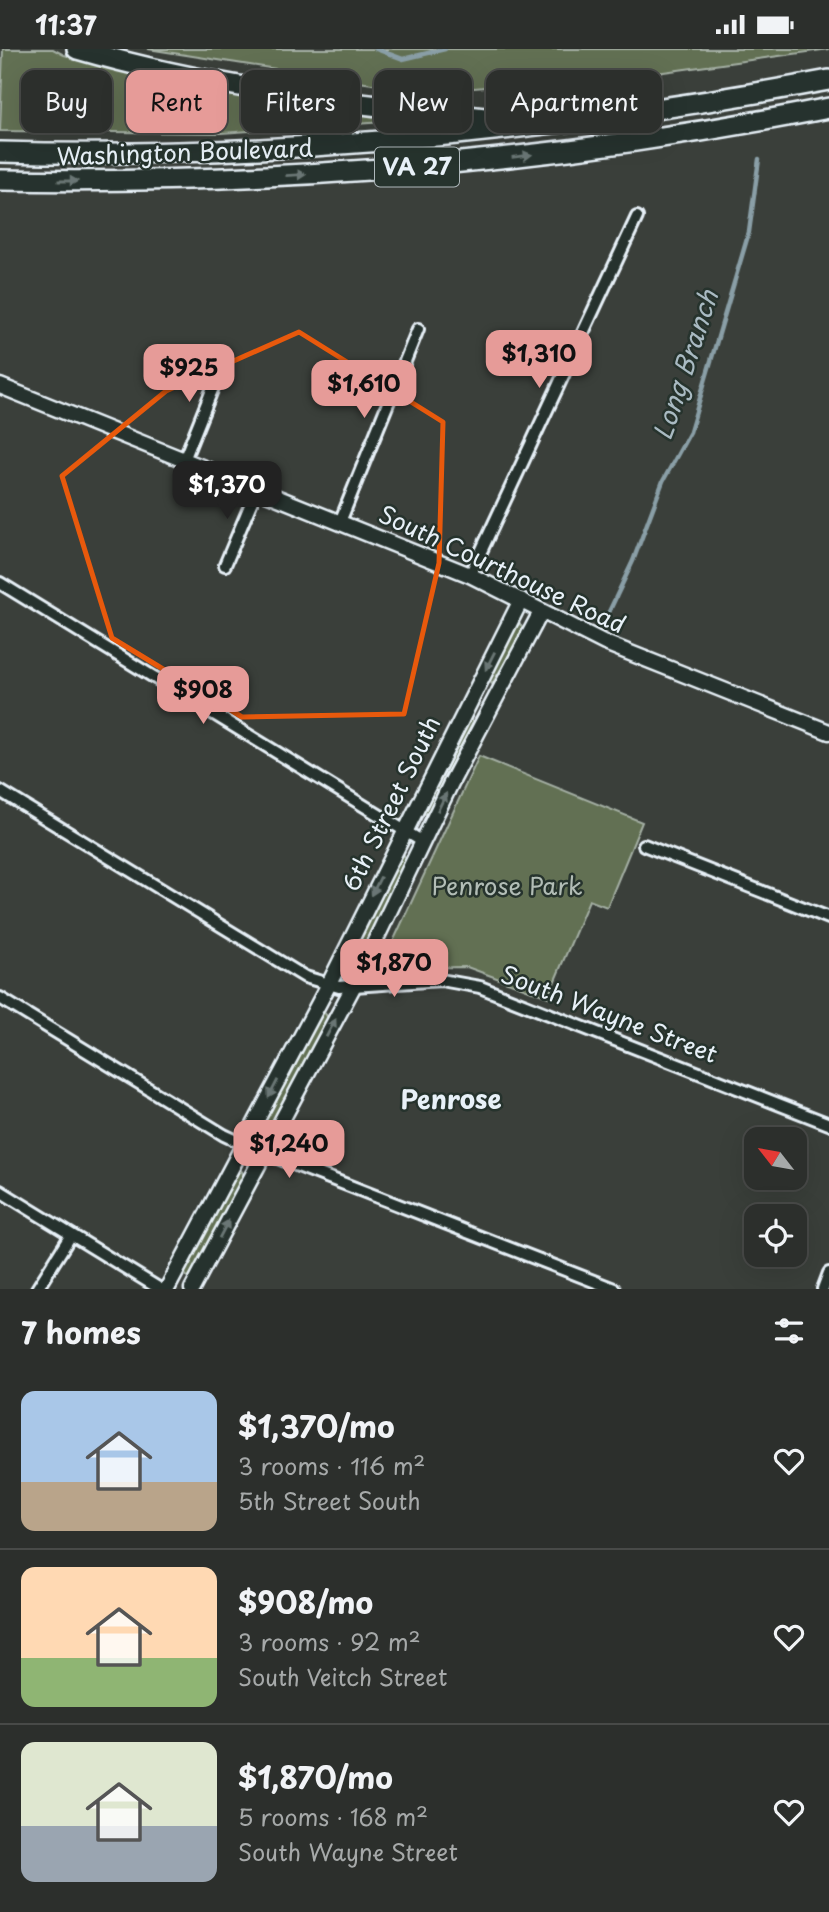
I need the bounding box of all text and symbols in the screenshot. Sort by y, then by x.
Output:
text: 11:37 [35,5,97,44]
chip: Buy [21,70,112,133]
chip: Rent [126,70,227,133]
chip: Filters [241,70,360,133]
chip: New [374,70,472,133]
chip: Apartment [486,70,662,133]
street label: Washington Boulevard [56,129,314,173]
road number: VA 27 [375,148,459,187]
one-way arrow [511,151,533,162]
one-way arrow [285,170,307,181]
one-way arrow [57,175,79,187]
water label: Long Branch [642,284,727,445]
pin: $1,310 [482,331,596,390]
text: $1,310 [502,335,576,370]
pin: $925 [148,345,230,404]
text: $925 [159,349,219,384]
pin: $1,610 [307,361,421,420]
text: $1,610 [327,365,401,400]
pin: $1,370 [170,461,284,521]
text: $1,370 [189,466,265,501]
street label: South Courthouse Road [373,495,632,641]
one-way arrow [484,651,495,671]
pin: $908 [162,667,244,726]
text: $908 [173,671,233,706]
street label: 6th Street South [332,709,448,897]
one-way arrow [436,792,448,812]
park label: Penrose Park [431,867,583,903]
one-way arrow [371,876,382,896]
pin: $1,870 [337,939,451,999]
text: $1,870 [356,944,432,979]
street label: South Wayne Street [496,955,723,1071]
one-way arrow [325,1018,337,1038]
one-way arrow [267,1079,279,1099]
district label: Penrose [400,1079,502,1118]
pin: $1,240 [232,1121,346,1180]
text: $1,240 [249,1125,329,1160]
north arrow [744,1127,807,1190]
map controls [744,1127,807,1267]
button: locate [744,1204,807,1267]
one-way arrow [218,1219,230,1239]
text: 7 homes [21,1309,141,1354]
icon: filters [770,1312,808,1350]
text: $1,370/mo [238,1403,395,1448]
icon: home [77,1419,161,1503]
icon: heart [770,1442,808,1480]
text: 3 rooms · 116 m² [238,1448,425,1483]
text: 5th Street South [238,1483,421,1518]
text: $908/mo [238,1579,373,1624]
icon: home [77,1595,161,1679]
icon: heart [770,1618,808,1656]
text: 3 rooms · 92 m² [238,1624,421,1659]
text: South Veitch Street [238,1659,447,1694]
text: $1,870/mo [238,1754,393,1799]
icon: home [77,1770,161,1854]
icon: heart [770,1793,808,1831]
text: 5 rooms · 168 m² [238,1799,428,1834]
text: South Wayne Street [238,1834,458,1869]

